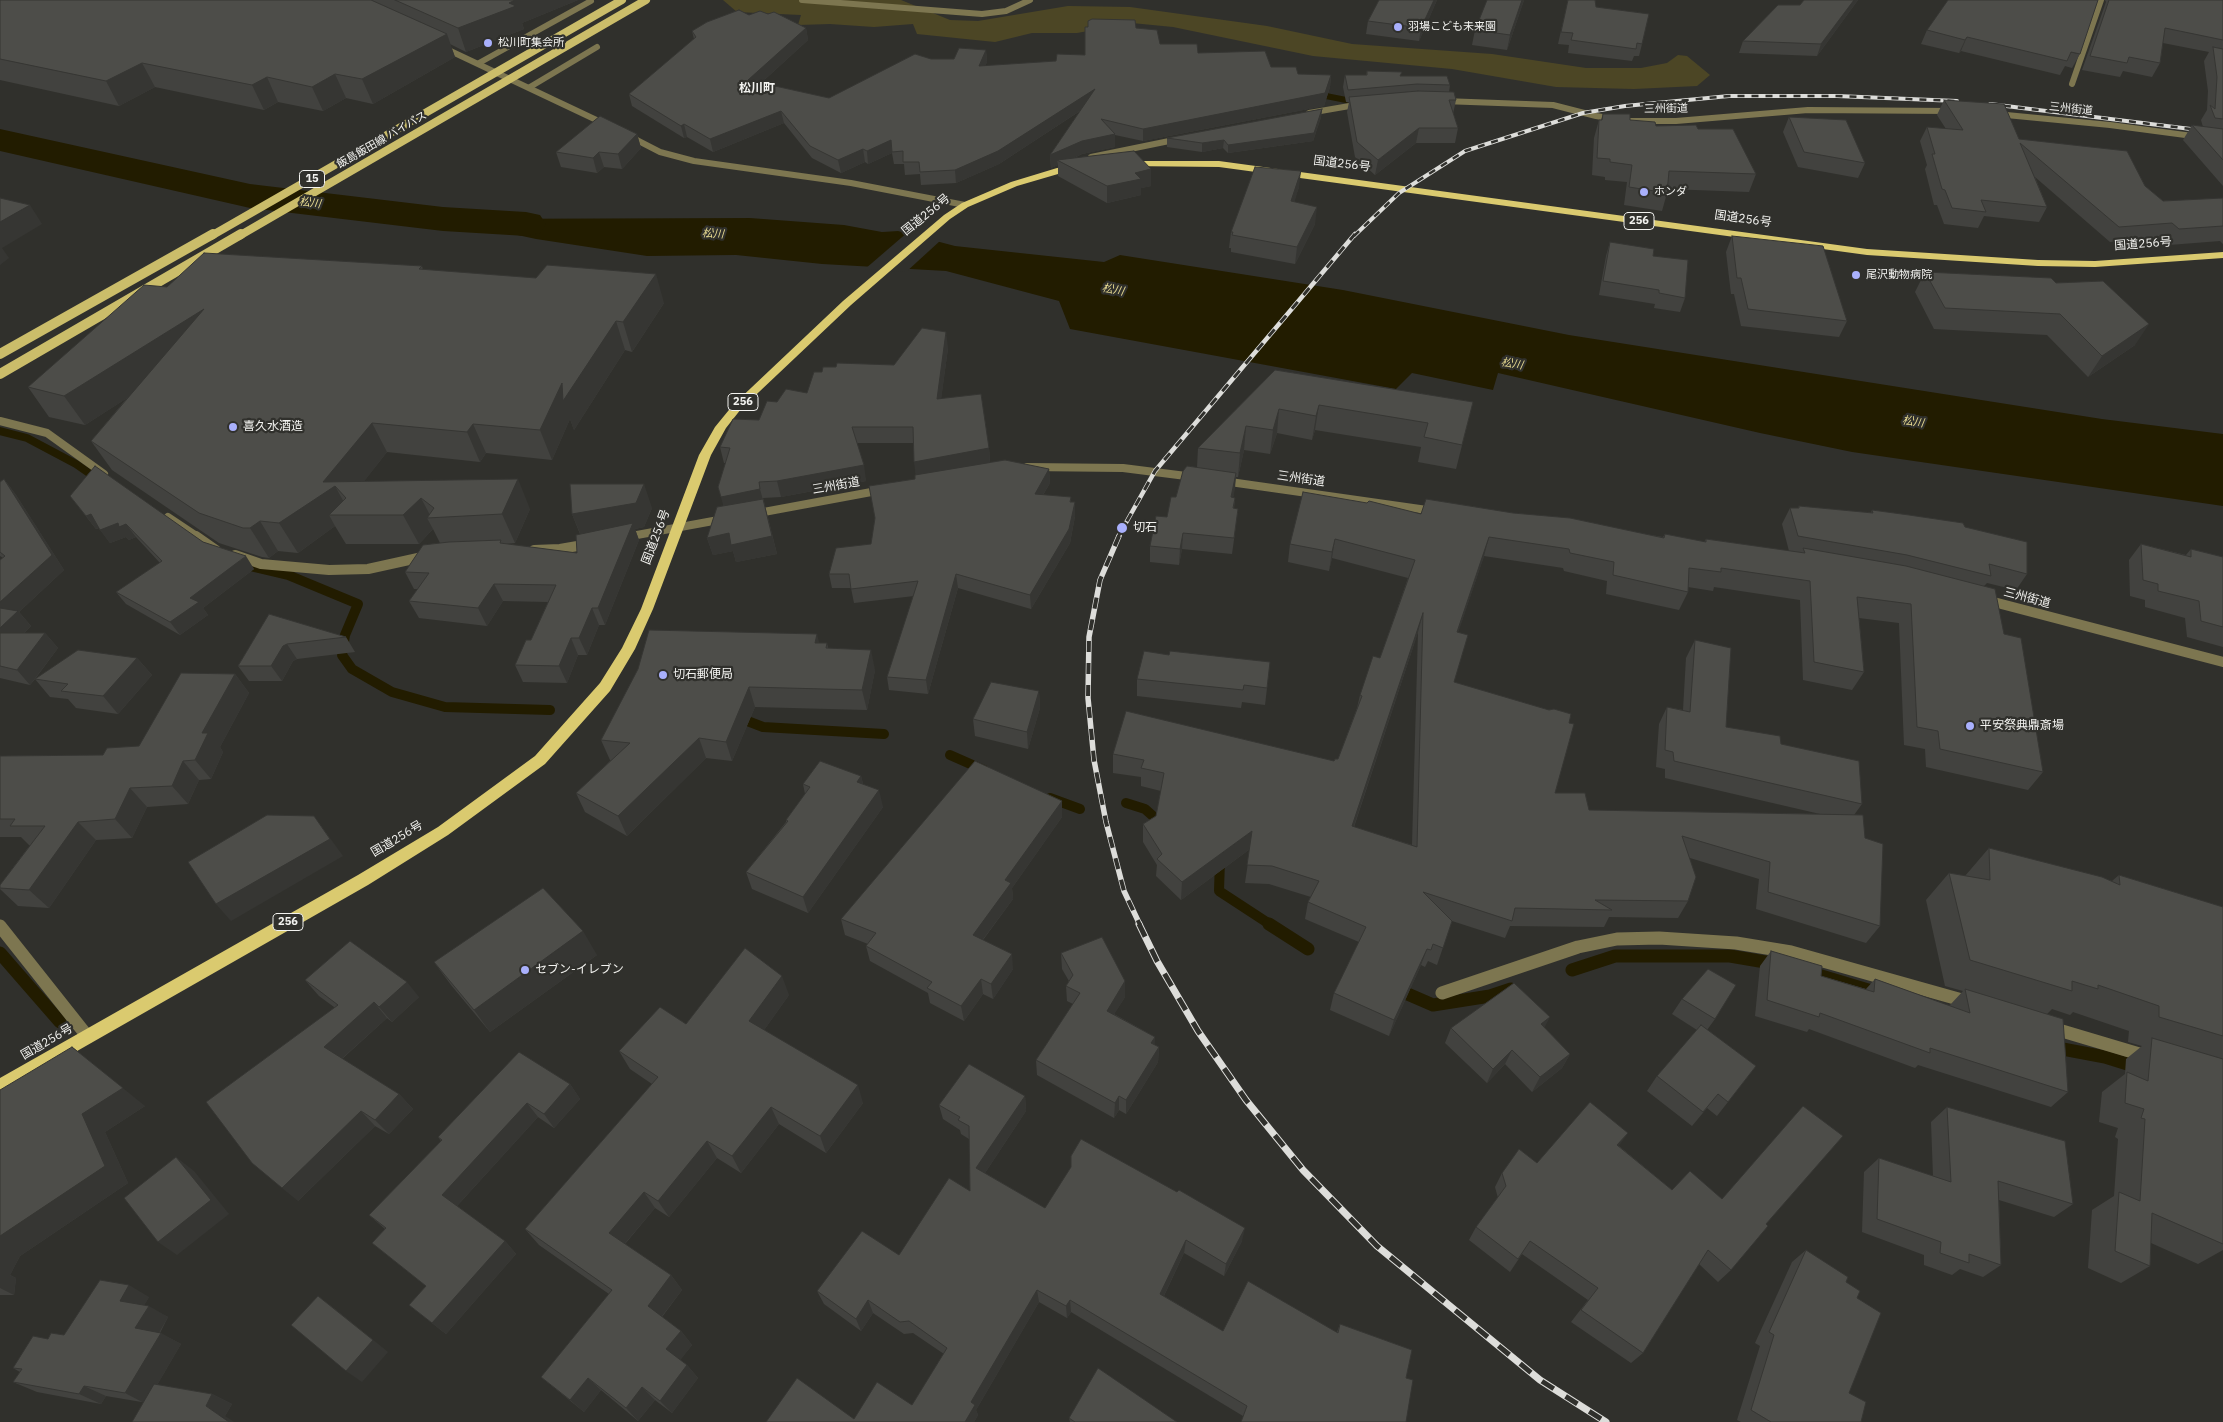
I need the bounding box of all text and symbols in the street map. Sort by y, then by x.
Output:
place label: 羽場こども未来園 [1408,20,1496,34]
marker: 羽場こども未来園 [1392,21,1404,33]
place label: 松川町集会所 [498,36,564,50]
marker: 松川町集会所 [482,37,494,49]
district label: 松川町 [739,82,775,96]
street label: 三州街道 [2048,100,2094,118]
street label: 三州街道 [1644,102,1688,116]
street label: 飯島飯田線 バイパス [335,109,429,171]
street label: 国道256号 [1313,153,1371,175]
road number: 15 [300,170,324,188]
place label: ホンダ [1654,185,1687,199]
marker: ホンダ [1638,186,1650,198]
street label: 国道256号 [899,191,953,239]
water label: 松川 [298,195,322,211]
street label: 国道256号 [1713,208,1773,230]
road number: 256 [1624,212,1654,230]
water label: 松川 [702,227,724,241]
street label: 国道256号 [2114,235,2172,253]
place label: 尾沢動物病院 [1866,268,1932,282]
marker: 尾沢動物病院 [1850,269,1862,281]
water label: 松川 [1101,281,1125,299]
water label: 松川 [1500,356,1524,372]
road number: 256 [728,394,758,411]
water label: 松川 [1901,414,1925,430]
place label: 喜久水酒造 [243,420,303,434]
marker: 喜久水酒造 [227,421,239,433]
street label: 三州街道 [1276,469,1326,489]
street label: 三州街道 [811,475,861,497]
street label: 国道256号 [639,508,673,566]
marker: 切石 [1115,521,1129,535]
place label: 切石 [1133,521,1157,535]
street label: 三州街道 [2002,585,2052,611]
place label: 切石郵便局 [673,668,733,682]
marker: 切石郵便局 [657,669,669,681]
place label: 平安祭典鼎斎場 [1980,719,2064,733]
marker: 平安祭典鼎斎場 [1964,720,1976,732]
street label: 国道256号 [369,818,425,860]
road number: 256 [273,914,303,930]
place label: セブン-イレブン [535,963,624,977]
marker: セブン-イレブン [519,964,531,976]
street label: 国道256号 [18,1021,76,1063]

